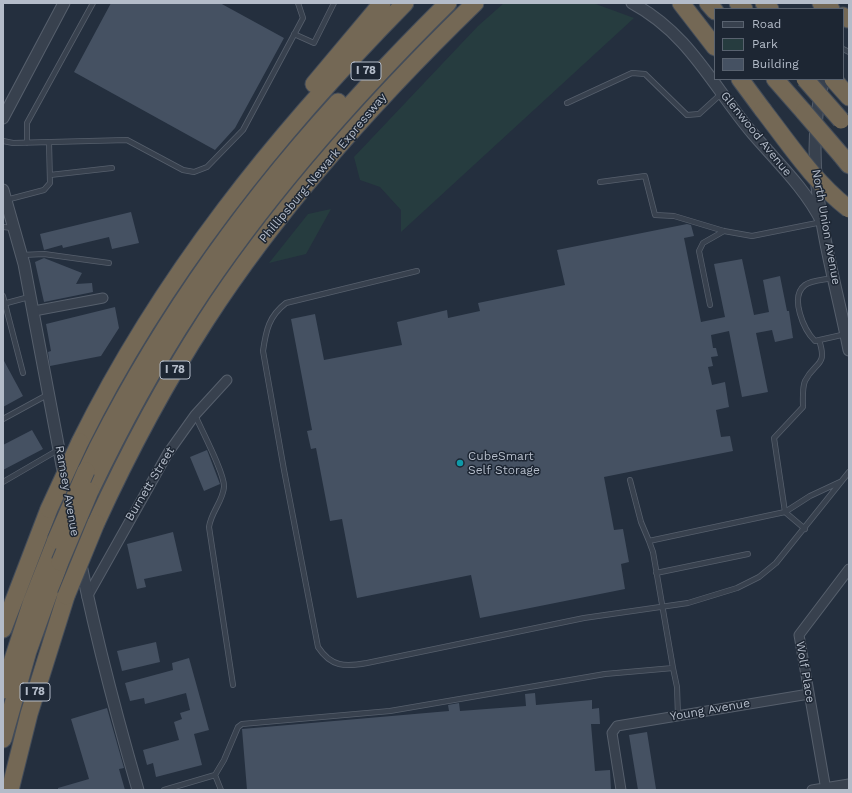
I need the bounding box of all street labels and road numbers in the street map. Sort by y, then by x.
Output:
road number: I 78 [351,62,381,80]
street label: Glenwood Avenue [717,89,795,179]
street label: Phillipsburg-Newark Expressway [256,90,390,246]
street label: North Union Avenue [809,168,843,286]
road number: I 78 [160,361,190,379]
street label: Ramsey Avenue [52,444,82,538]
street label: Burnett Street [122,444,178,524]
street label: Wolf Place [793,640,817,704]
road number: I 78 [20,683,50,701]
street label: Young Avenue [669,696,751,724]

